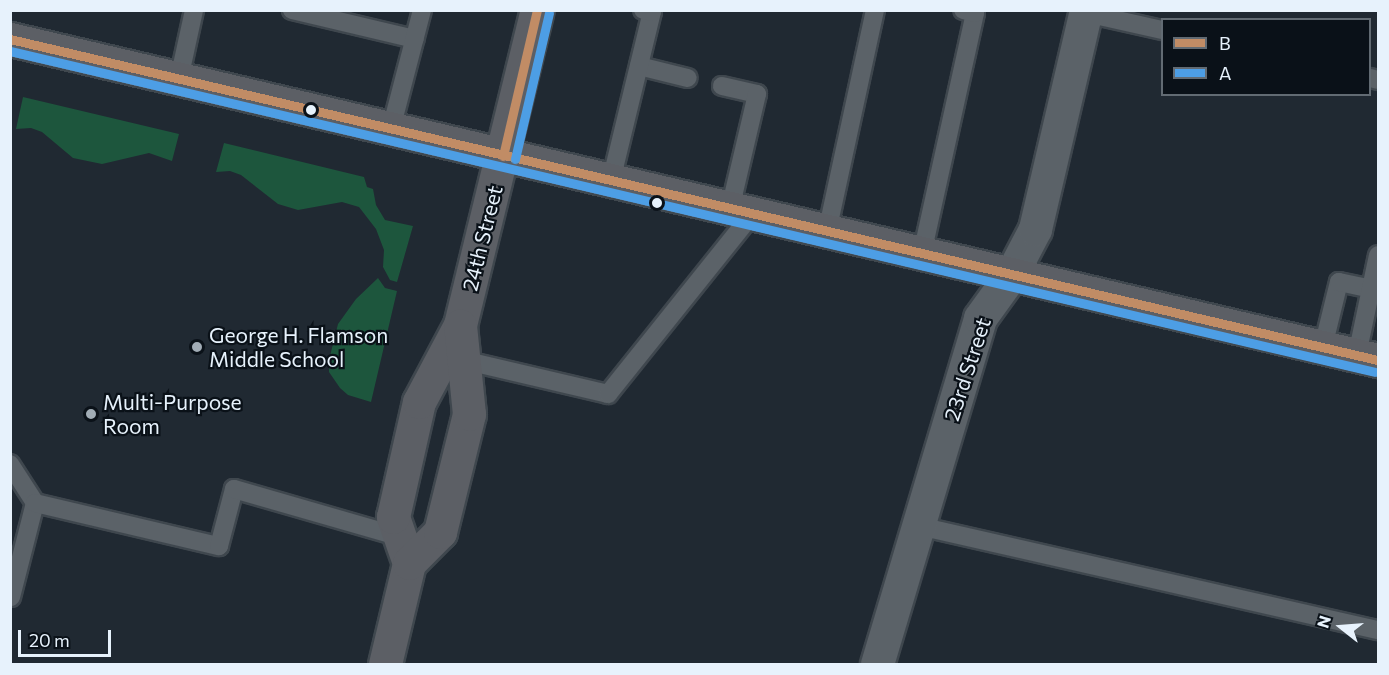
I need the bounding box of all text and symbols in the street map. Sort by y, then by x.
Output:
legend [1161,18,1371,96]
text: B [1219,32,1231,54]
text: A [1219,62,1231,84]
unlabelled marker [305,104,317,116]
street label: 24th Street [457,183,507,293]
unlabelled marker [651,197,663,209]
street label: 23rd Street [938,314,996,424]
place label: George H. Flamson Middle School [209,322,388,372]
marker: George H. Flamson Middle School [190,340,204,354]
place label: Multi-Purpose Room [103,389,242,439]
marker: Multi-Purpose Room [84,407,98,421]
north arrow [1311,597,1371,657]
text: N [1312,613,1334,630]
scale bar [21,618,114,656]
text: 20 m [29,629,70,651]

